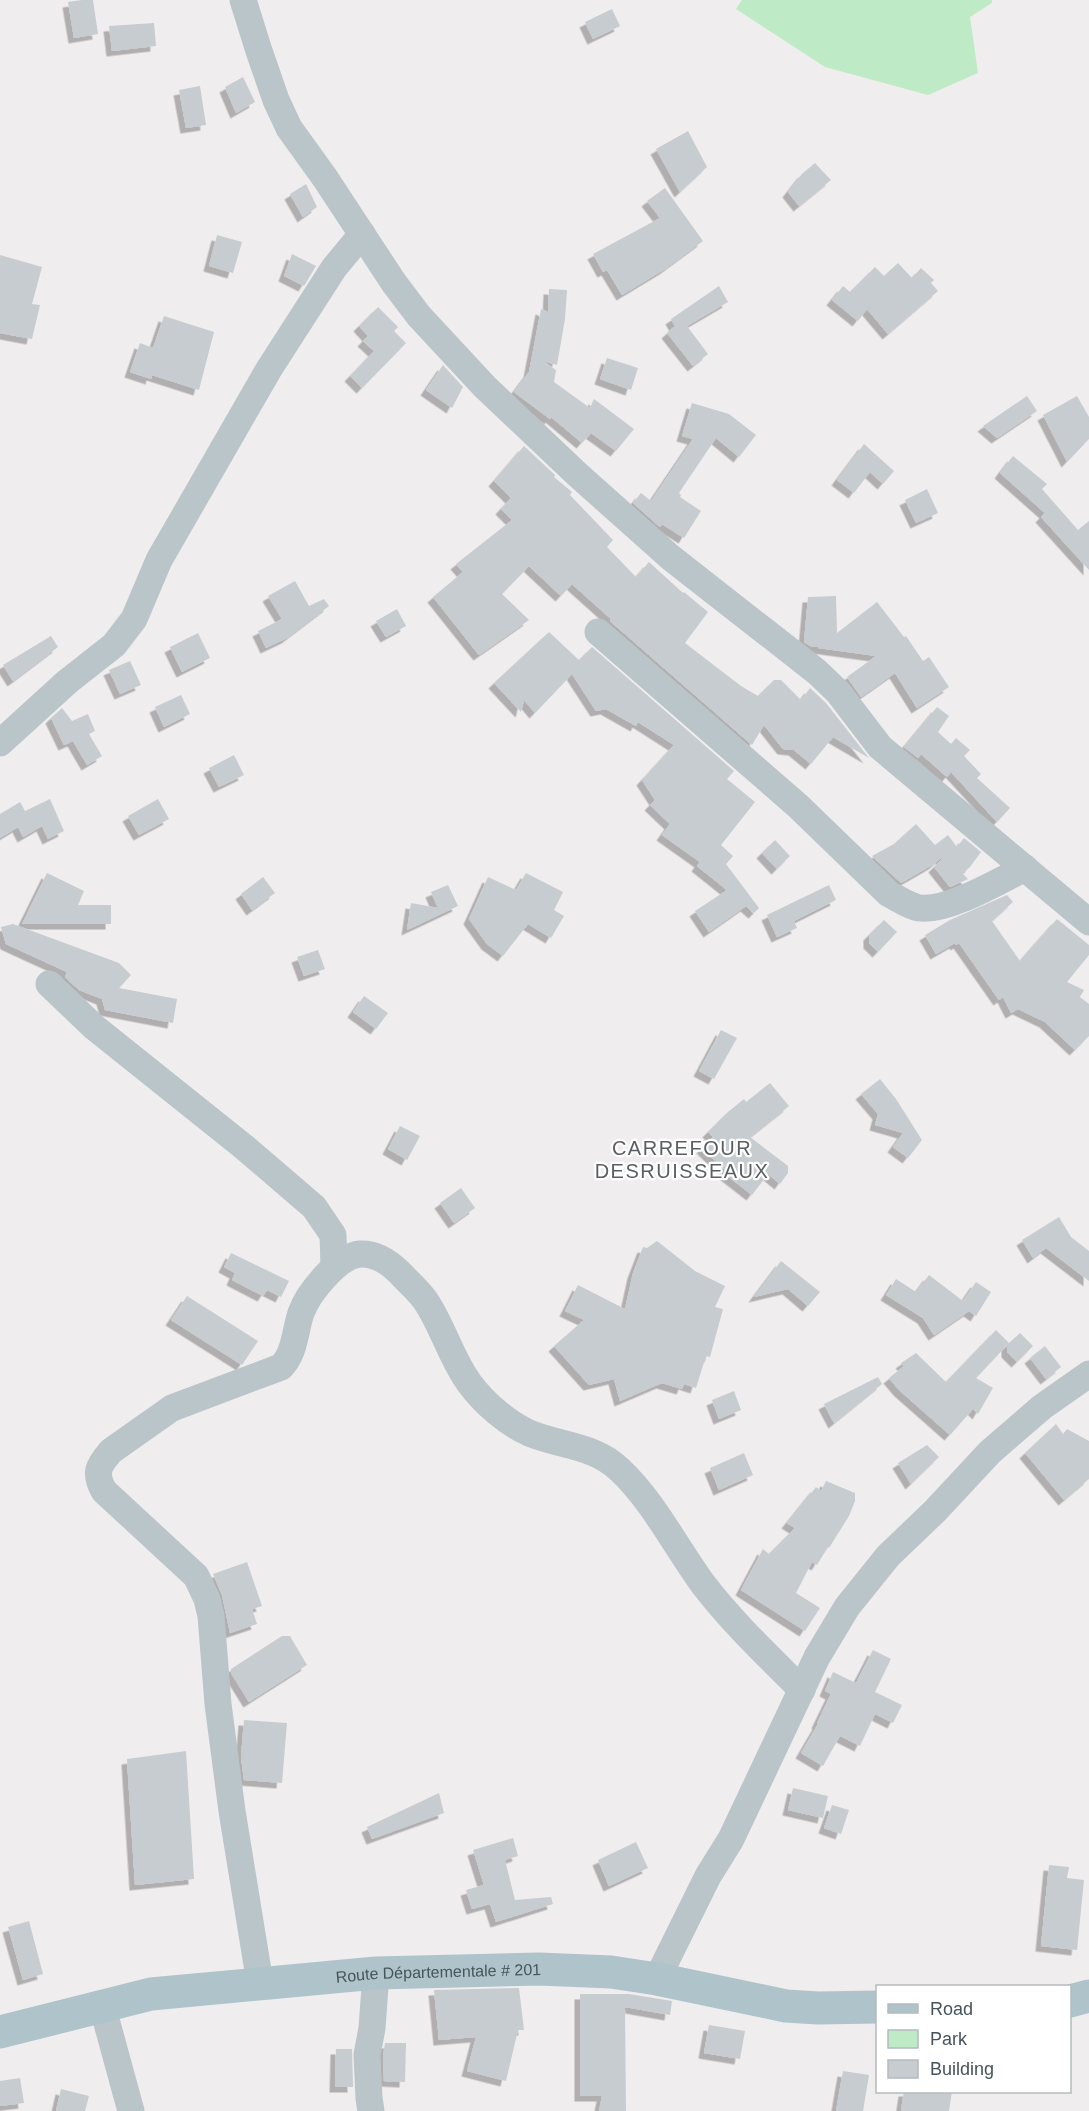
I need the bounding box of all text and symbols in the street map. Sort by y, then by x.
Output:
district label: CARREFOUR DESRUISSEAUX [595,1137,769,1182]
street label: Route Départementale # 201 [335,1961,541,1986]
legend [876,1985,1071,2093]
text: Road [930,1999,973,2019]
text: Park [930,2029,968,2049]
text: Building [930,2059,994,2079]

